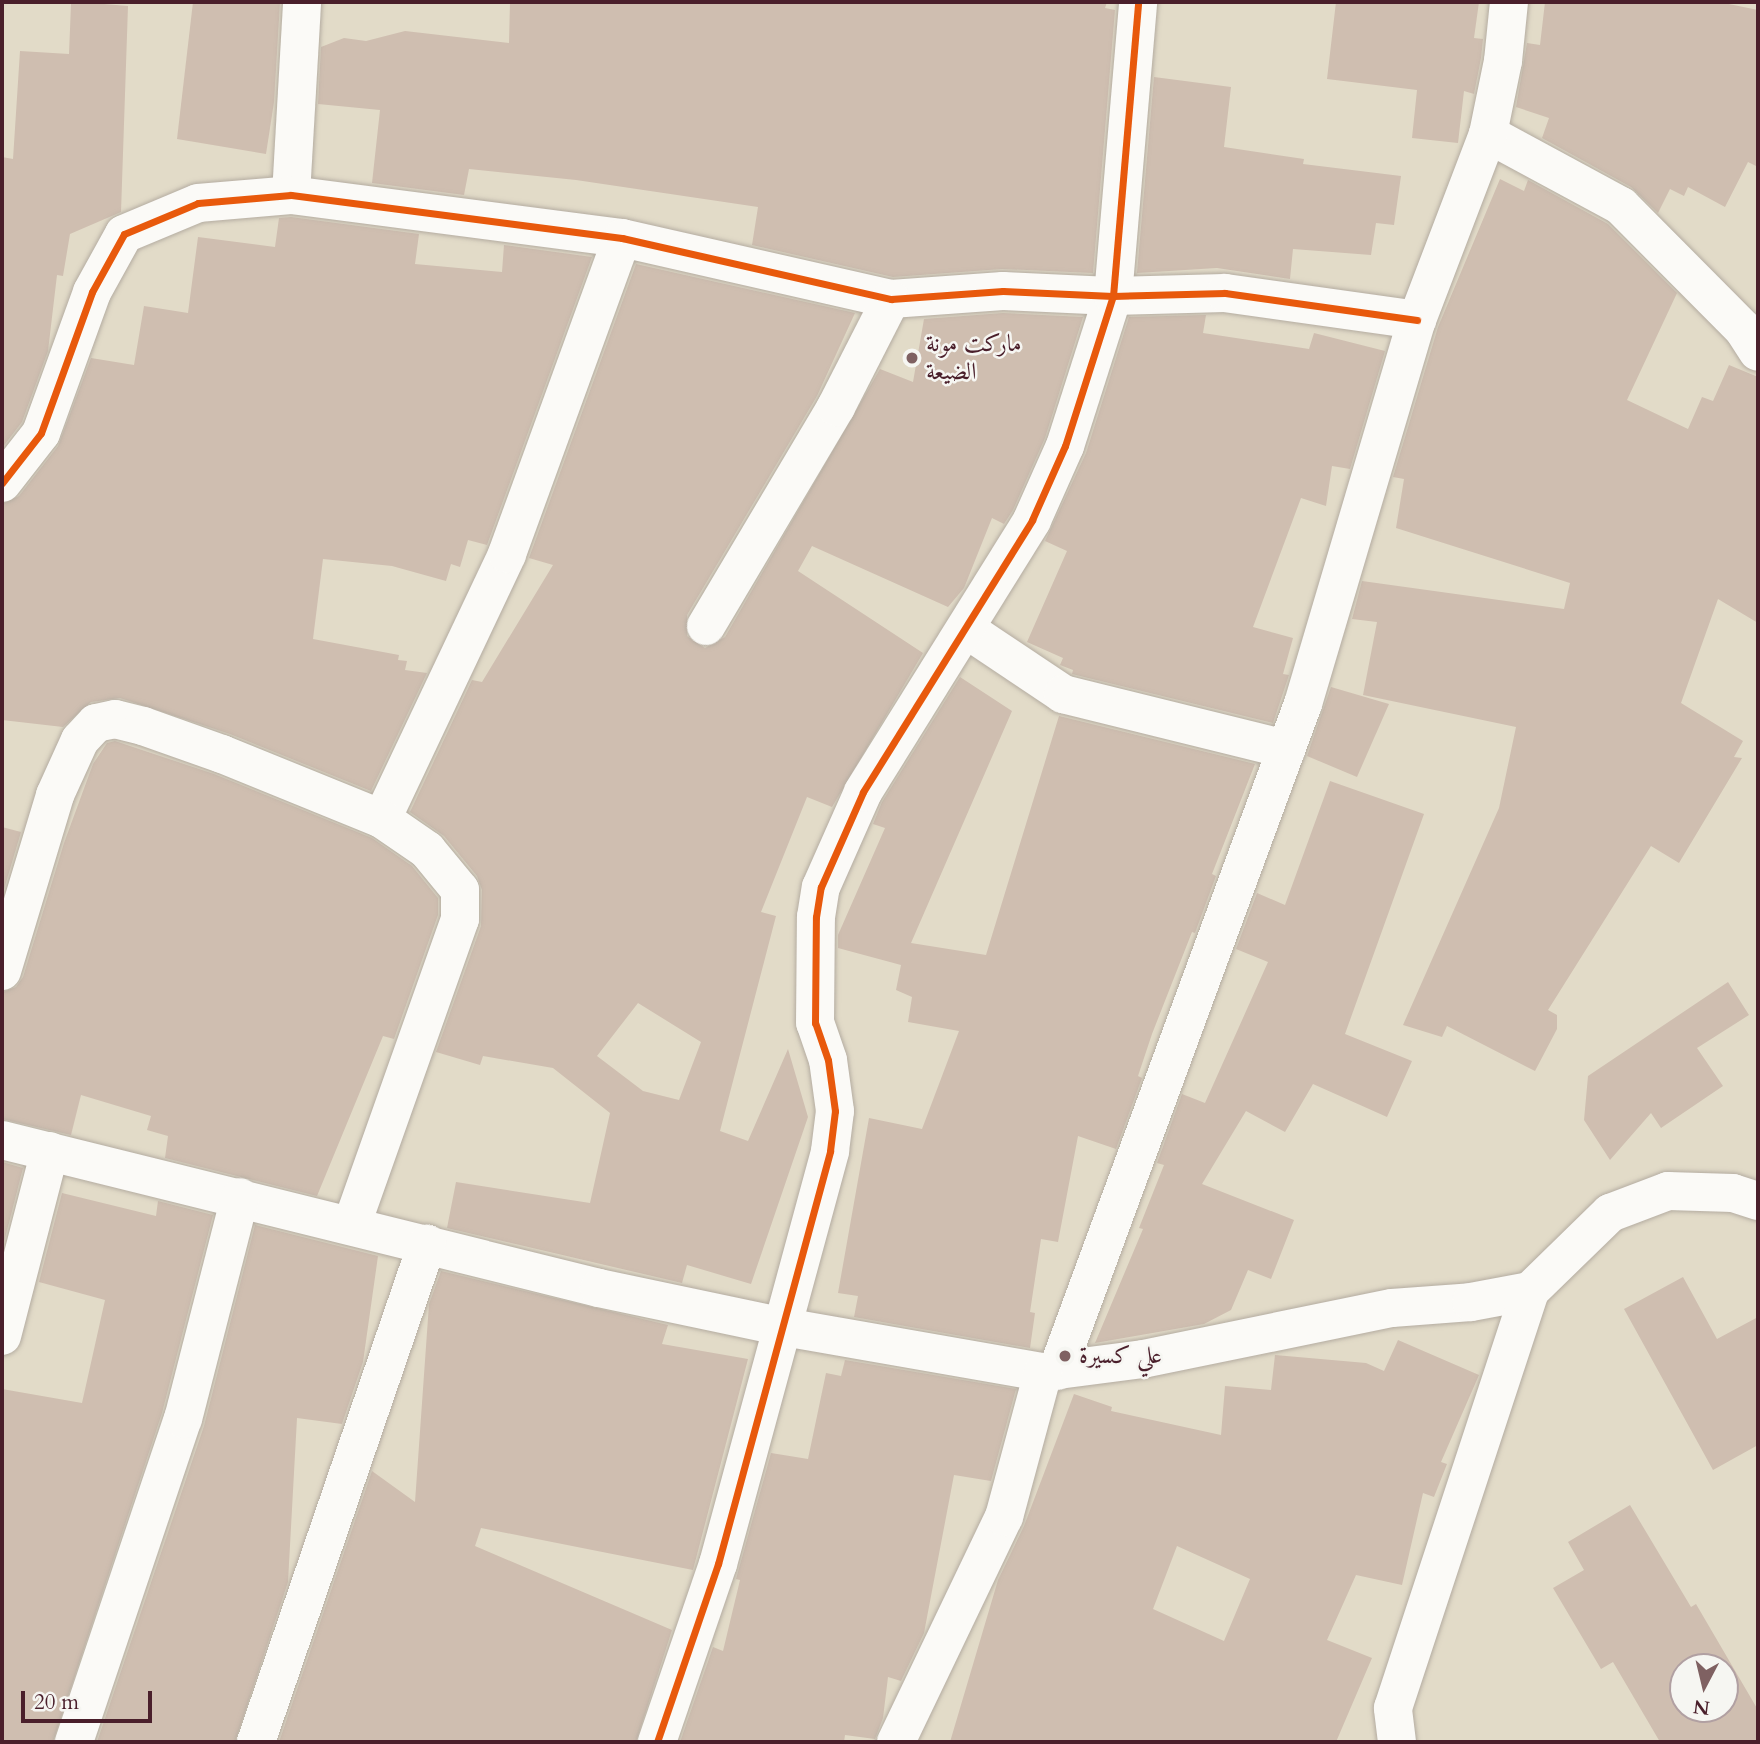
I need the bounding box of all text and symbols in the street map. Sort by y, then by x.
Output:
place label: ماركت مونة الضيعة [926,330,1022,386]
marker: ماركت مونة الضيعة [904,350,920,366]
place label: علي كسيرة [1079,1342,1162,1370]
marker: علي كسيرة [1057,1348,1073,1364]
north arrow [1669,1653,1739,1723]
scale bar [24,1678,156,1722]
text: 20 m [34,1688,79,1717]
text: N [1692,1693,1711,1721]

